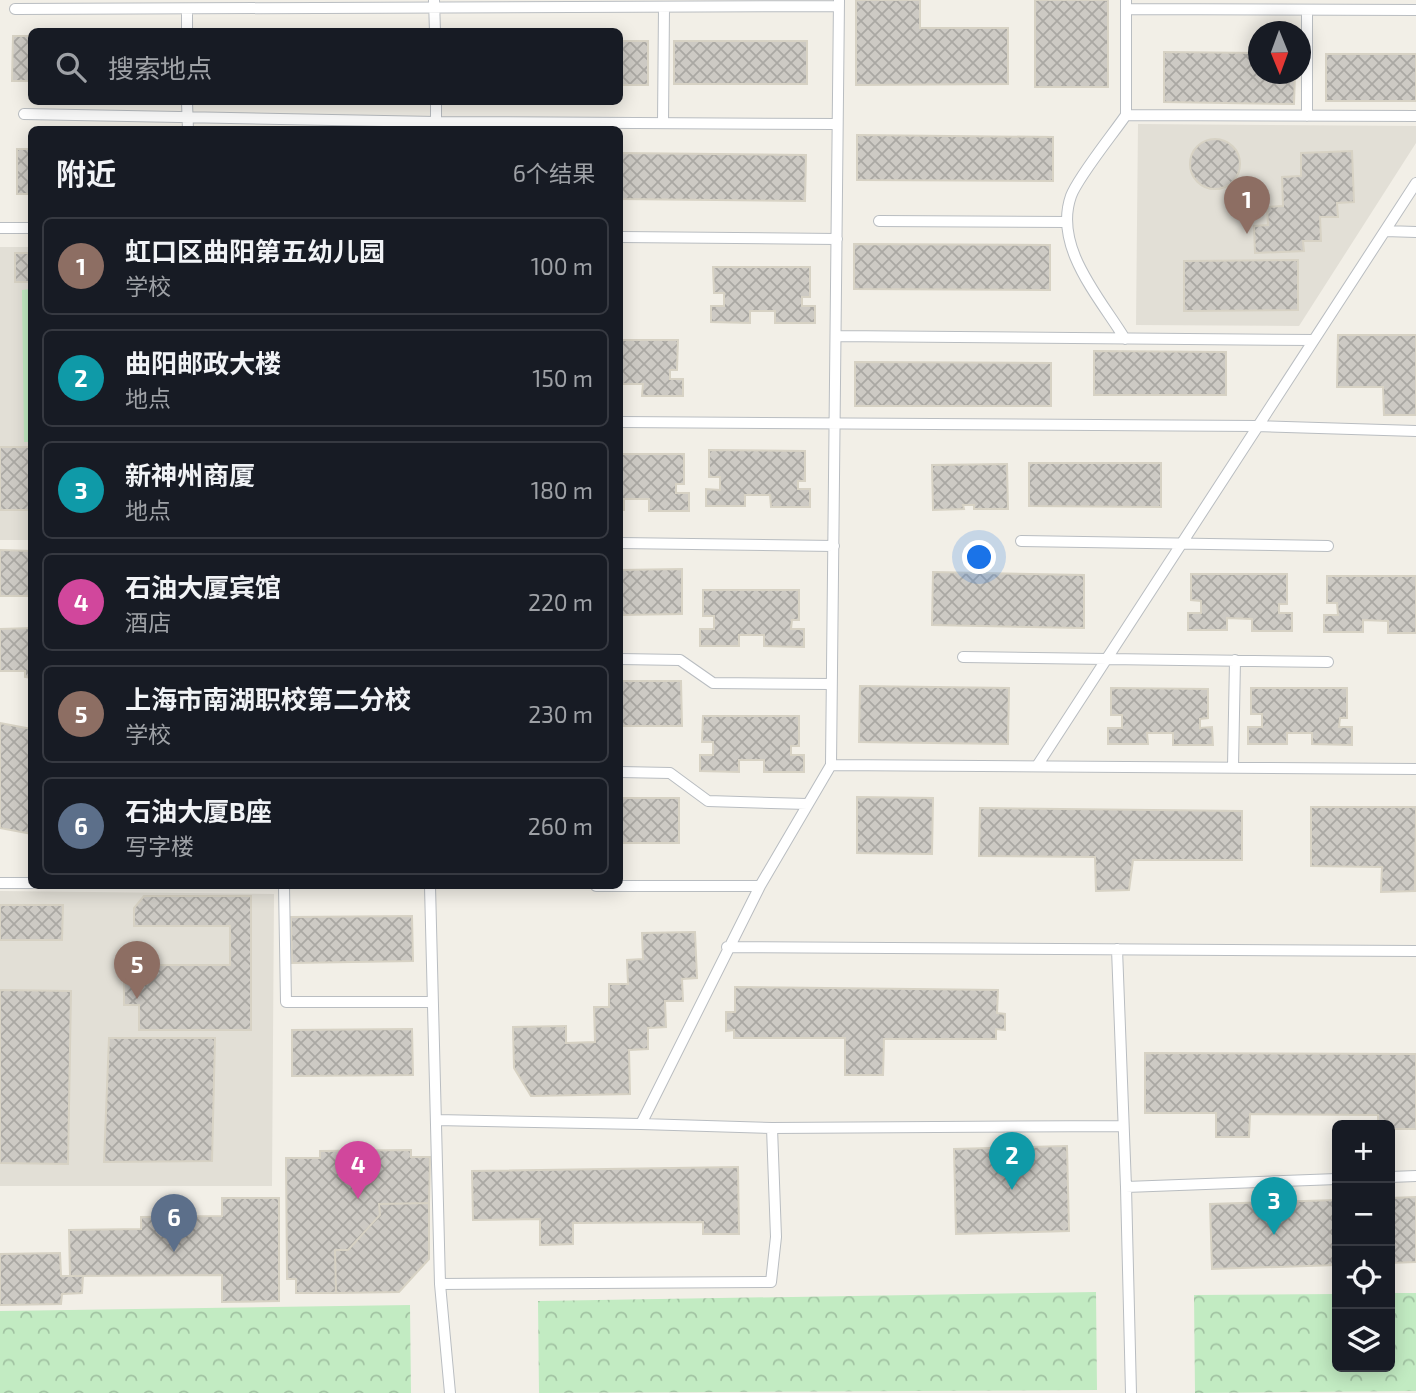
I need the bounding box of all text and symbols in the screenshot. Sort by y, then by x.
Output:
north arrow [1248,21,1311,84]
search box [28,28,623,105]
icon: search [52,48,90,86]
text: 搜索地点 [108,52,212,83]
text: 附近 [56,155,116,191]
text: 6个结果 [513,159,595,187]
pin: 1 [1224,176,1270,234]
text: 虹口区曲阳第五幼儿园 [125,235,385,266]
text: 1 [76,252,86,280]
text: 100 m [531,252,593,280]
text: 学校 [125,272,171,300]
text: 曲阳邮政大楼 [125,347,281,378]
text: 2 [74,364,88,392]
text: 150 m [532,364,593,392]
text: 地点 [125,384,171,412]
text: 新神州商厦 [125,459,255,490]
text: 3 [74,476,88,504]
text: 180 m [531,476,593,504]
text: 地点 [125,496,171,524]
your location [962,540,996,574]
text: 石油大厦宾馆 [125,571,281,602]
text: 4 [74,588,88,616]
text: 220 m [528,588,593,616]
text: 酒店 [125,608,171,636]
text: 上海市南湖职校第二分校 [125,683,411,714]
text: 5 [75,700,87,728]
text: 230 m [528,700,593,728]
text: 学校 [125,720,171,748]
text: 石油大厦B座 [125,795,272,826]
text: 6 [74,812,88,840]
text: 260 m [528,812,593,840]
text: 写字楼 [125,832,194,860]
pin: 5 [114,941,160,999]
map controls [1332,1120,1395,1372]
button: + [1332,1120,1395,1183]
pin: 2 [989,1132,1035,1190]
pin: 4 [335,1141,381,1199]
pin: 3 [1251,1177,1297,1235]
button: − [1332,1183,1395,1246]
pin: 6 [151,1194,197,1252]
button: locate [1332,1246,1395,1309]
button: layers [1332,1309,1395,1372]

